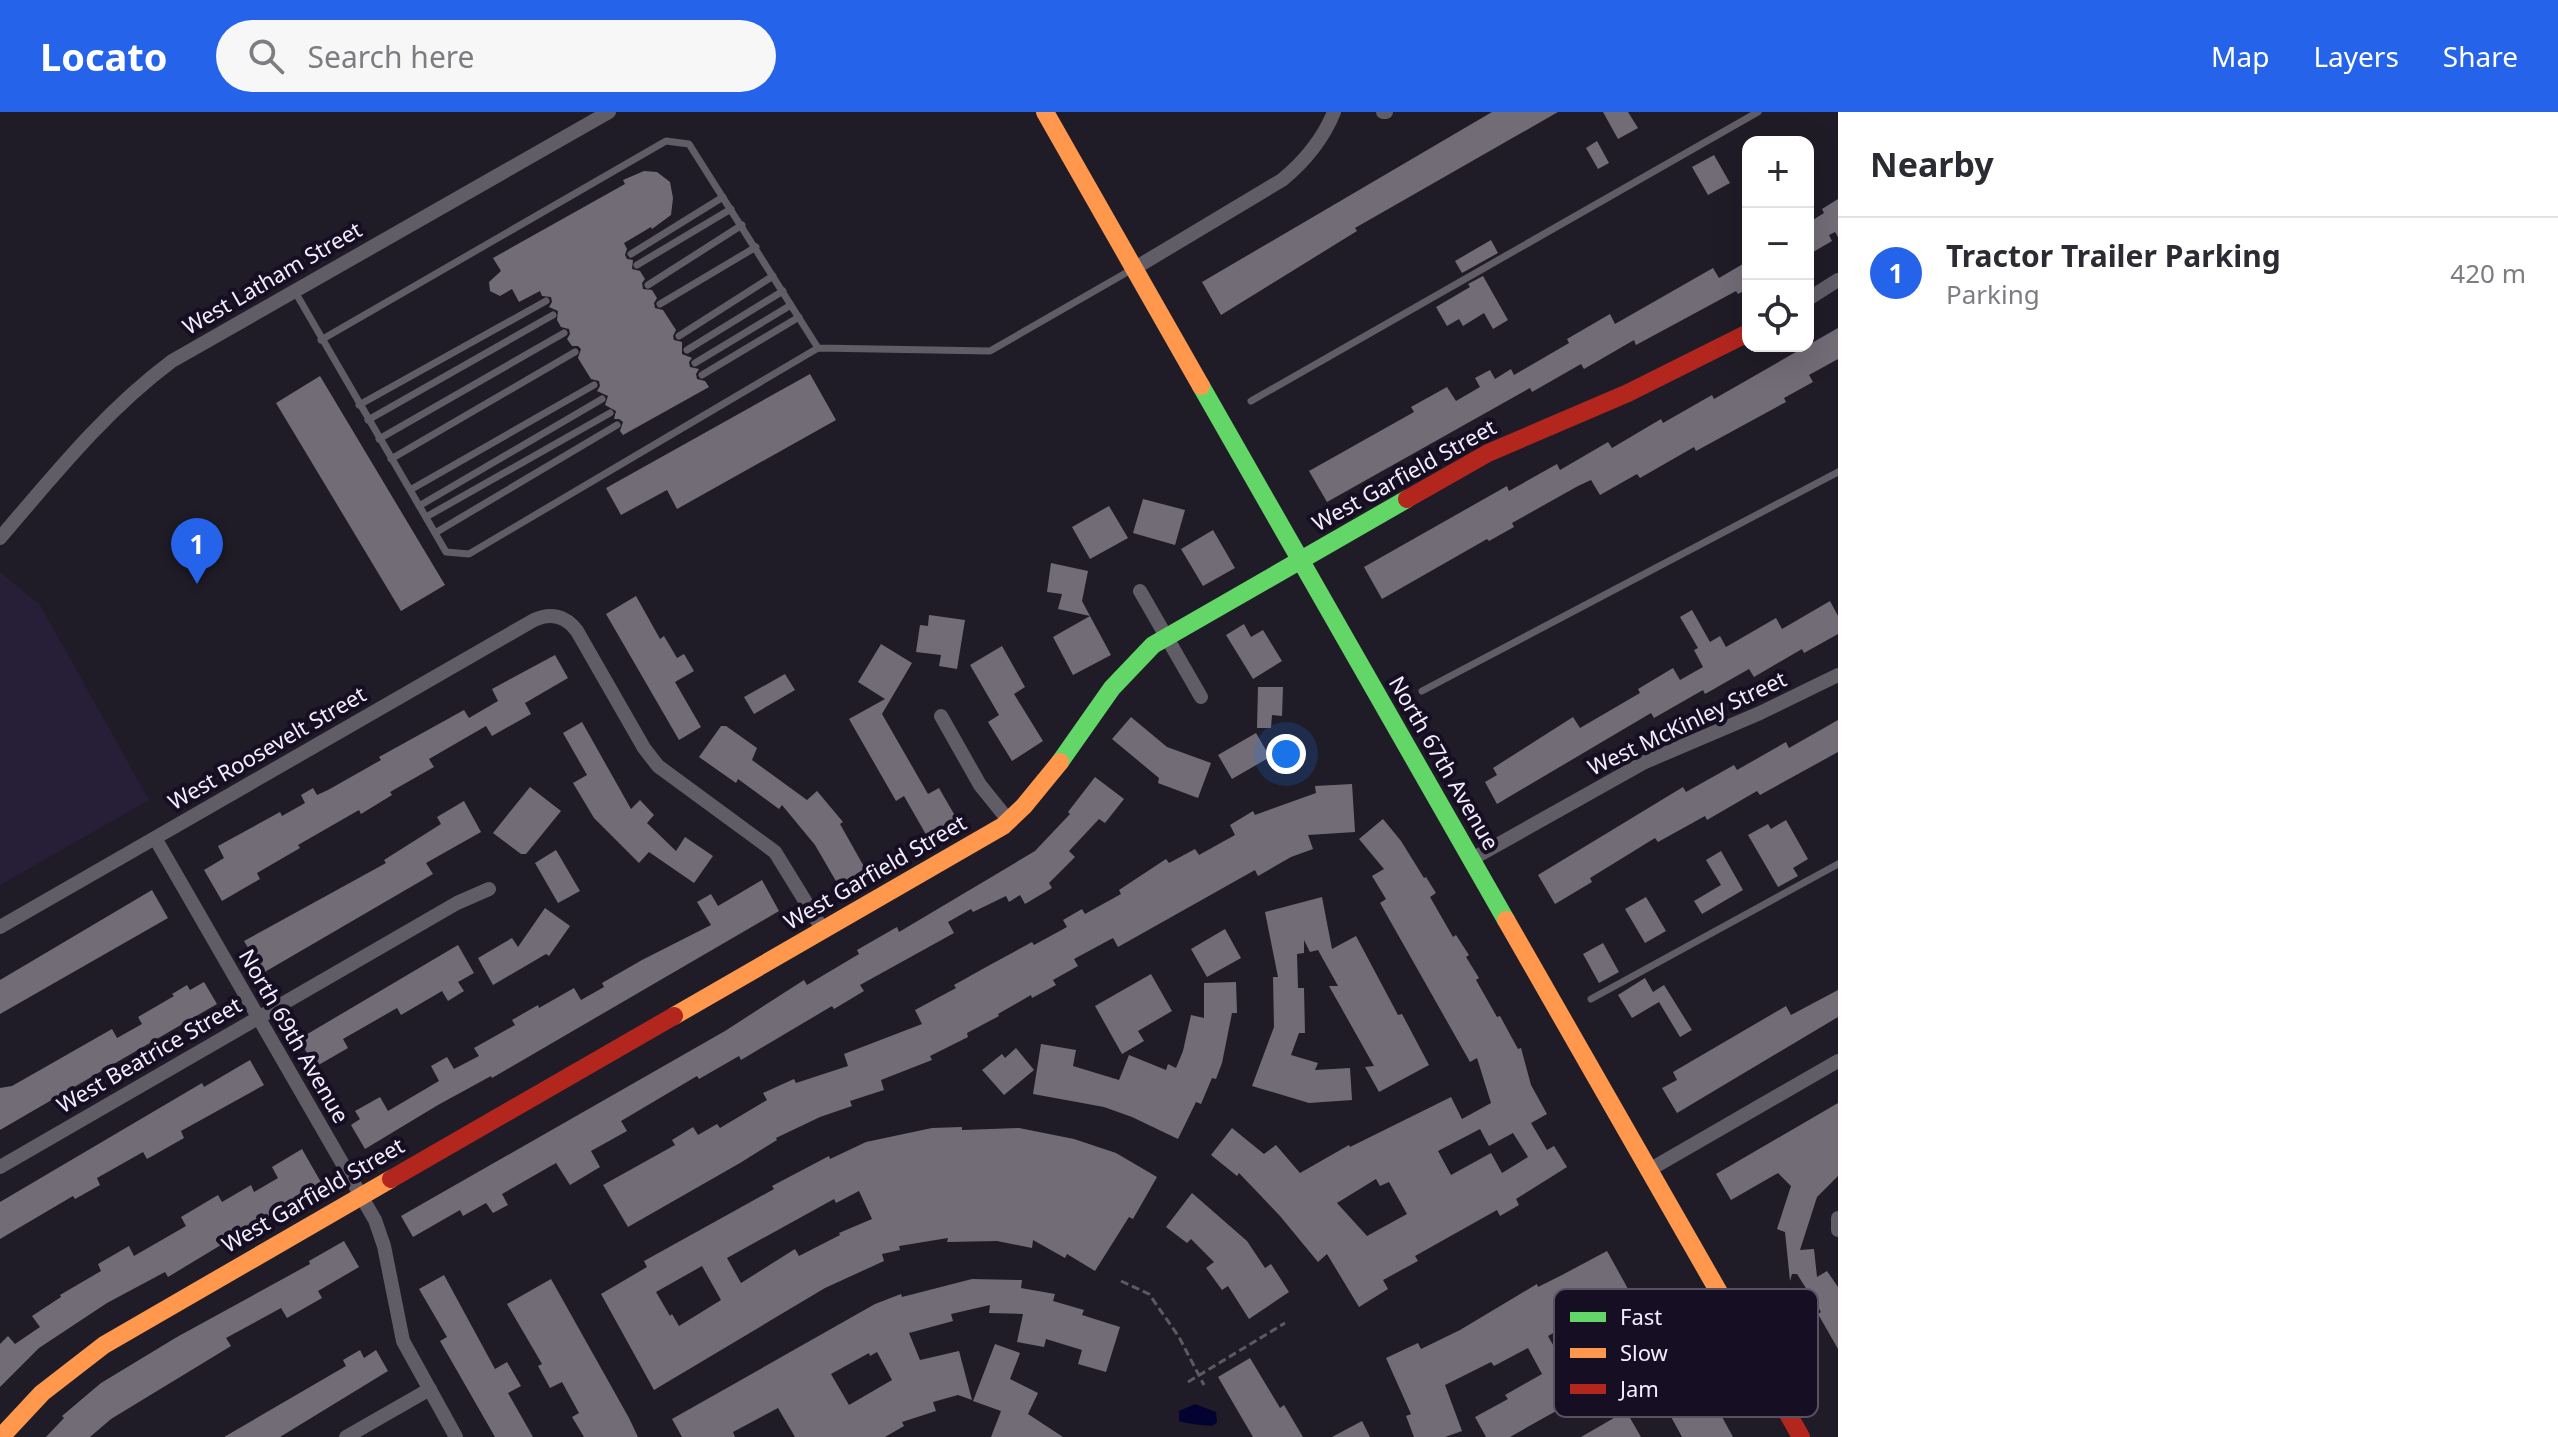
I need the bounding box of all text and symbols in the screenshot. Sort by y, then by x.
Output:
search box [216,20,776,92]
text: Locato [40,30,168,82]
icon: search [244,34,288,78]
text: Search here [308,36,475,77]
text: Map [2211,37,2269,75]
text: Layers [2313,37,2399,75]
text: Share [2443,37,2518,75]
map controls [1742,136,1814,352]
button: + [1742,136,1814,208]
text: Nearby [1870,141,1994,187]
button: − [1742,208,1814,280]
street label: West Latham Street [176,214,367,341]
text: Tractor Trailer Parking [1946,235,2281,276]
text: 1 [1889,255,1903,291]
text: 420 m [2450,255,2526,291]
text: Parking [1946,276,2040,312]
button: locate [1742,280,1814,352]
street label: West Garfield Street [1306,411,1501,537]
pin: 1 [171,518,223,584]
street label: West McKinley Street [1582,663,1791,781]
street label: North 67th Avenue [1383,670,1507,855]
street label: West Roosevelt Street [162,678,371,816]
your location [1266,734,1306,774]
street label: West Garfield Street [778,807,971,936]
street label: North 69th Avenue [233,943,357,1128]
street label: West Beatrice Street [51,989,246,1119]
street label: West Garfield Street [216,1130,409,1259]
legend [1554,1289,1818,1417]
text: Fast [1620,1301,1662,1331]
text: Slow [1620,1337,1669,1367]
text: Jam [1618,1373,1659,1403]

